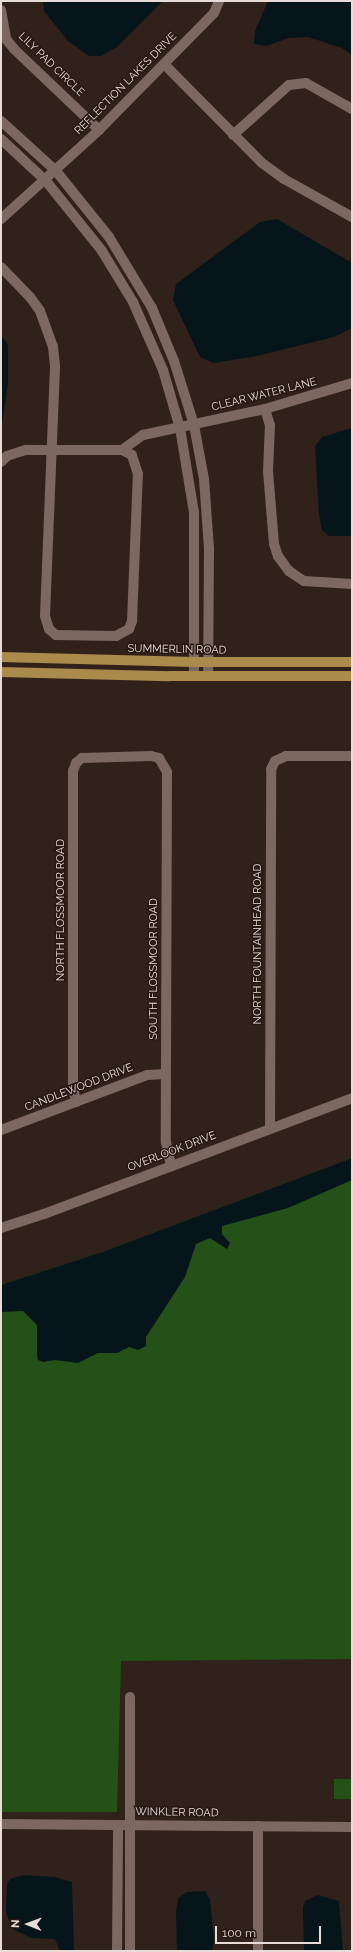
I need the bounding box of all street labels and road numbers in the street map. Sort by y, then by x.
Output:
street label: LILY PAD CIRCLE [15,30,87,100]
street label: REFLECTION LAKES DRIVE [72,30,180,138]
street label: CLEAR WATER LANE [210,376,318,414]
street label: SUMMERLIN ROAD [127,643,227,657]
street label: NORTH FLOSSMOOR ROAD [54,839,68,981]
street label: NORTH FOUNTAINHEAD ROAD [251,864,265,1024]
street label: SOUTH FLOSSMOOR ROAD [147,898,161,1040]
street label: CANDLEWOOD DRIVE [23,1061,135,1115]
street label: OVERLOOK DRIVE [126,1129,218,1175]
street label: WINKLER ROAD [135,1806,219,1820]

